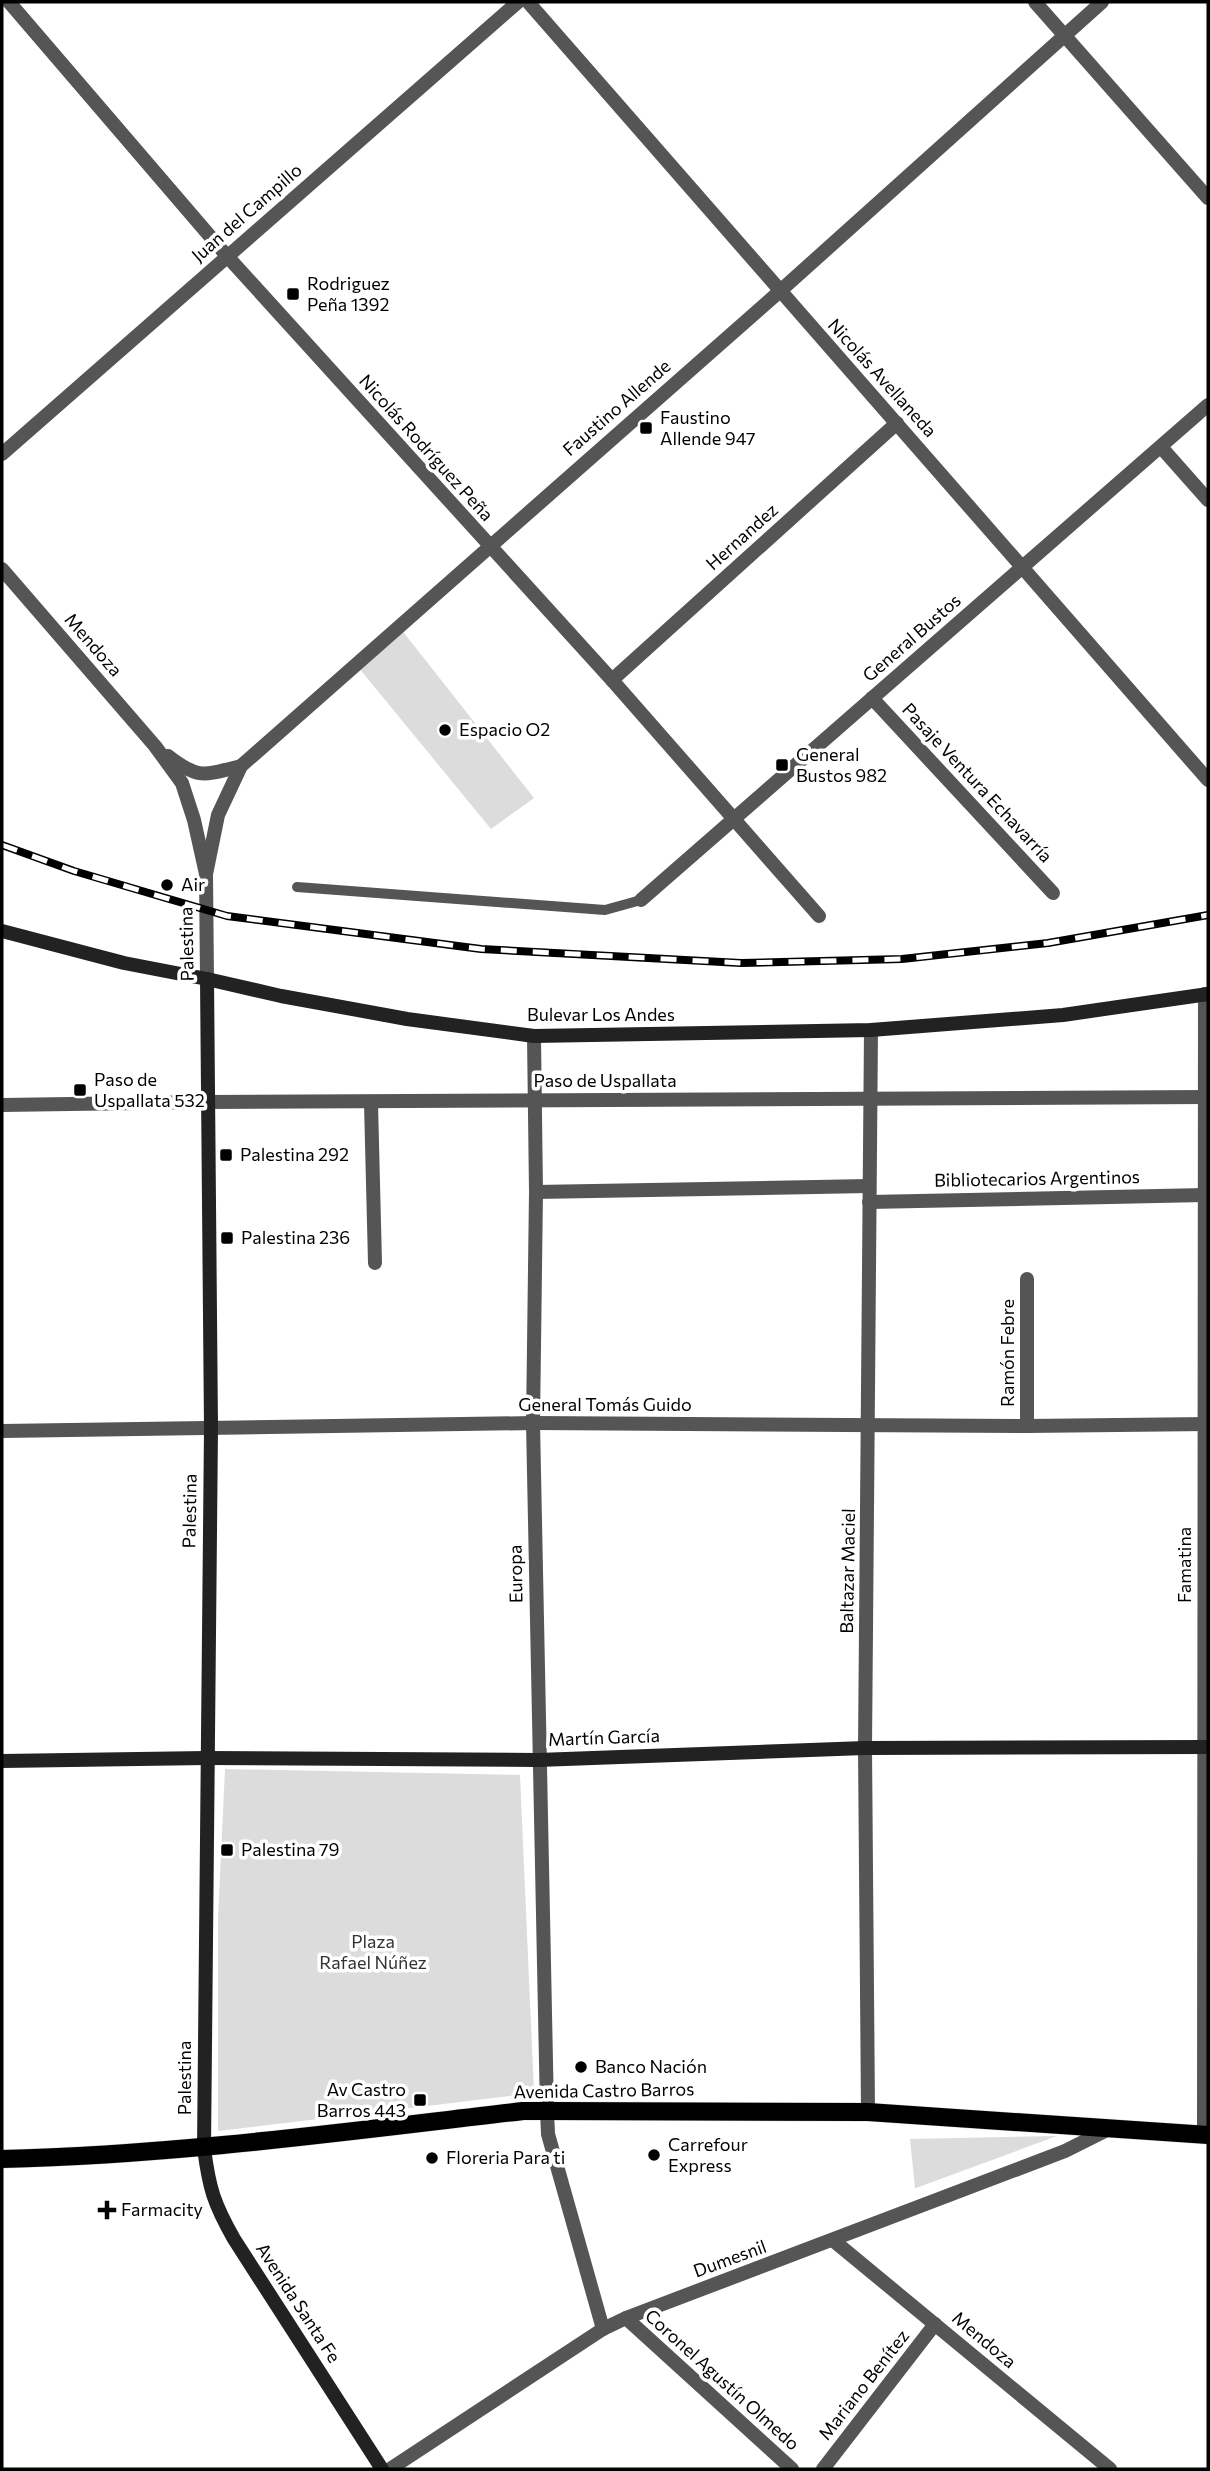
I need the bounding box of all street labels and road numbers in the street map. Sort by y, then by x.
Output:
street label: Juan del Campillo [187,158,306,266]
street label: Nicolás Avellaneda [824,314,942,441]
street label: Faustino Allende [558,355,675,460]
street label: Nicolás Rodríguez Peña [355,369,498,525]
street label: Hernandez [701,498,782,574]
street label: General Bustos [858,589,965,686]
street label: Mendoza [60,608,127,680]
street label: Pasaje Ventura Echavarría [898,698,1057,867]
street label: Palestina [174,907,198,982]
street label: Bulevar Los Andes [527,1003,675,1025]
street label: Paso de Uspallata [533,1069,677,1091]
street label: Bibliotecarios Argentinos [934,1165,1140,1191]
street label: Ramón Febre [996,1299,1018,1407]
street label: General Tomás Guido [518,1393,692,1415]
street label: Palestina [177,1473,201,1548]
street label: Baltazar Maciel [835,1508,859,1634]
street label: Famatina [1173,1527,1195,1603]
street label: Europa [503,1545,527,1603]
street label: Martín García [548,1724,660,1750]
street label: Palestina [173,2041,195,2115]
street label: Avenida Castro Barros [514,2077,694,2103]
street label: Dumesnil [690,2235,769,2281]
street label: Avenida Santa Fe [252,2238,346,2366]
street label: Coronel Agustín Olmedo [641,2304,804,2454]
street label: Mendoza [948,2306,1021,2372]
street label: Mariano Benítez [813,2325,913,2444]

